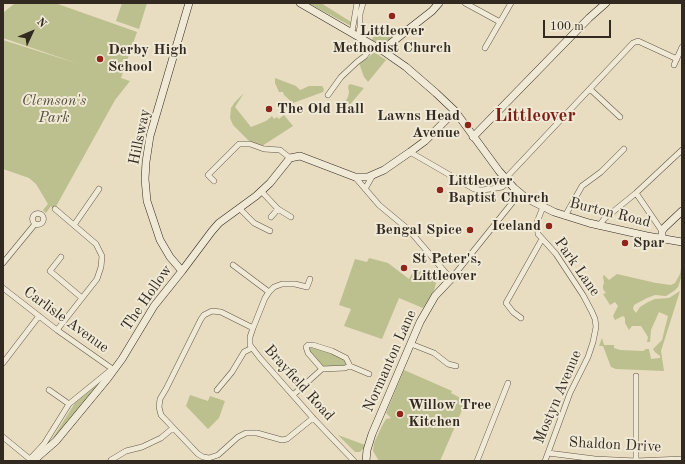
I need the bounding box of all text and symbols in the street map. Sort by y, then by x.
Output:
marker: Littleover Methodist Church [387,11,397,21]
north arrow [12,12,52,52]
scale bar [545,12,613,38]
text: N [34,16,48,30]
text: 100 m [550,21,584,33]
place label: Littleover Methodist Church [333,22,451,57]
place label: Derby High School [108,41,187,76]
marker: Derby High School [95,54,105,64]
park label: Clemson's Park [22,92,86,127]
place label: The Old Hall [277,100,364,118]
marker: The Old Hall [264,104,274,114]
district label: Littleover [494,105,576,127]
street label: Hillsway [125,107,155,167]
place label: Lawns Head Avenue [377,107,460,142]
marker: Lawns Head Avenue [463,120,473,130]
place label: Littleover Baptist Church [448,172,549,207]
marker: Littleover Baptist Church [435,185,445,195]
street label: Burton Road [568,194,652,232]
place label: Iceland [492,217,541,235]
place label: Bengal Spice [375,221,462,239]
marker: Iceland [544,221,554,231]
marker: Bengal Spice [465,225,475,235]
street label: Park Lane [550,234,604,300]
place label: Spar [633,234,665,252]
marker: Spar [620,238,630,248]
place label: St Peter's, Littleover [412,250,481,285]
street label: The Hollow [118,262,176,334]
marker: St Peter's, Littleover [399,263,409,273]
street label: Carlisle Avenue [20,283,112,357]
street label: Normanton Lane [359,307,421,415]
street label: Brayfield Road [260,341,338,425]
street label: Mostyn Avenue [530,348,586,446]
place label: Willow Tree Kitchen [408,396,491,431]
marker: Willow Tree Kitchen [395,409,405,419]
street label: Shaldon Drive [568,434,662,456]

